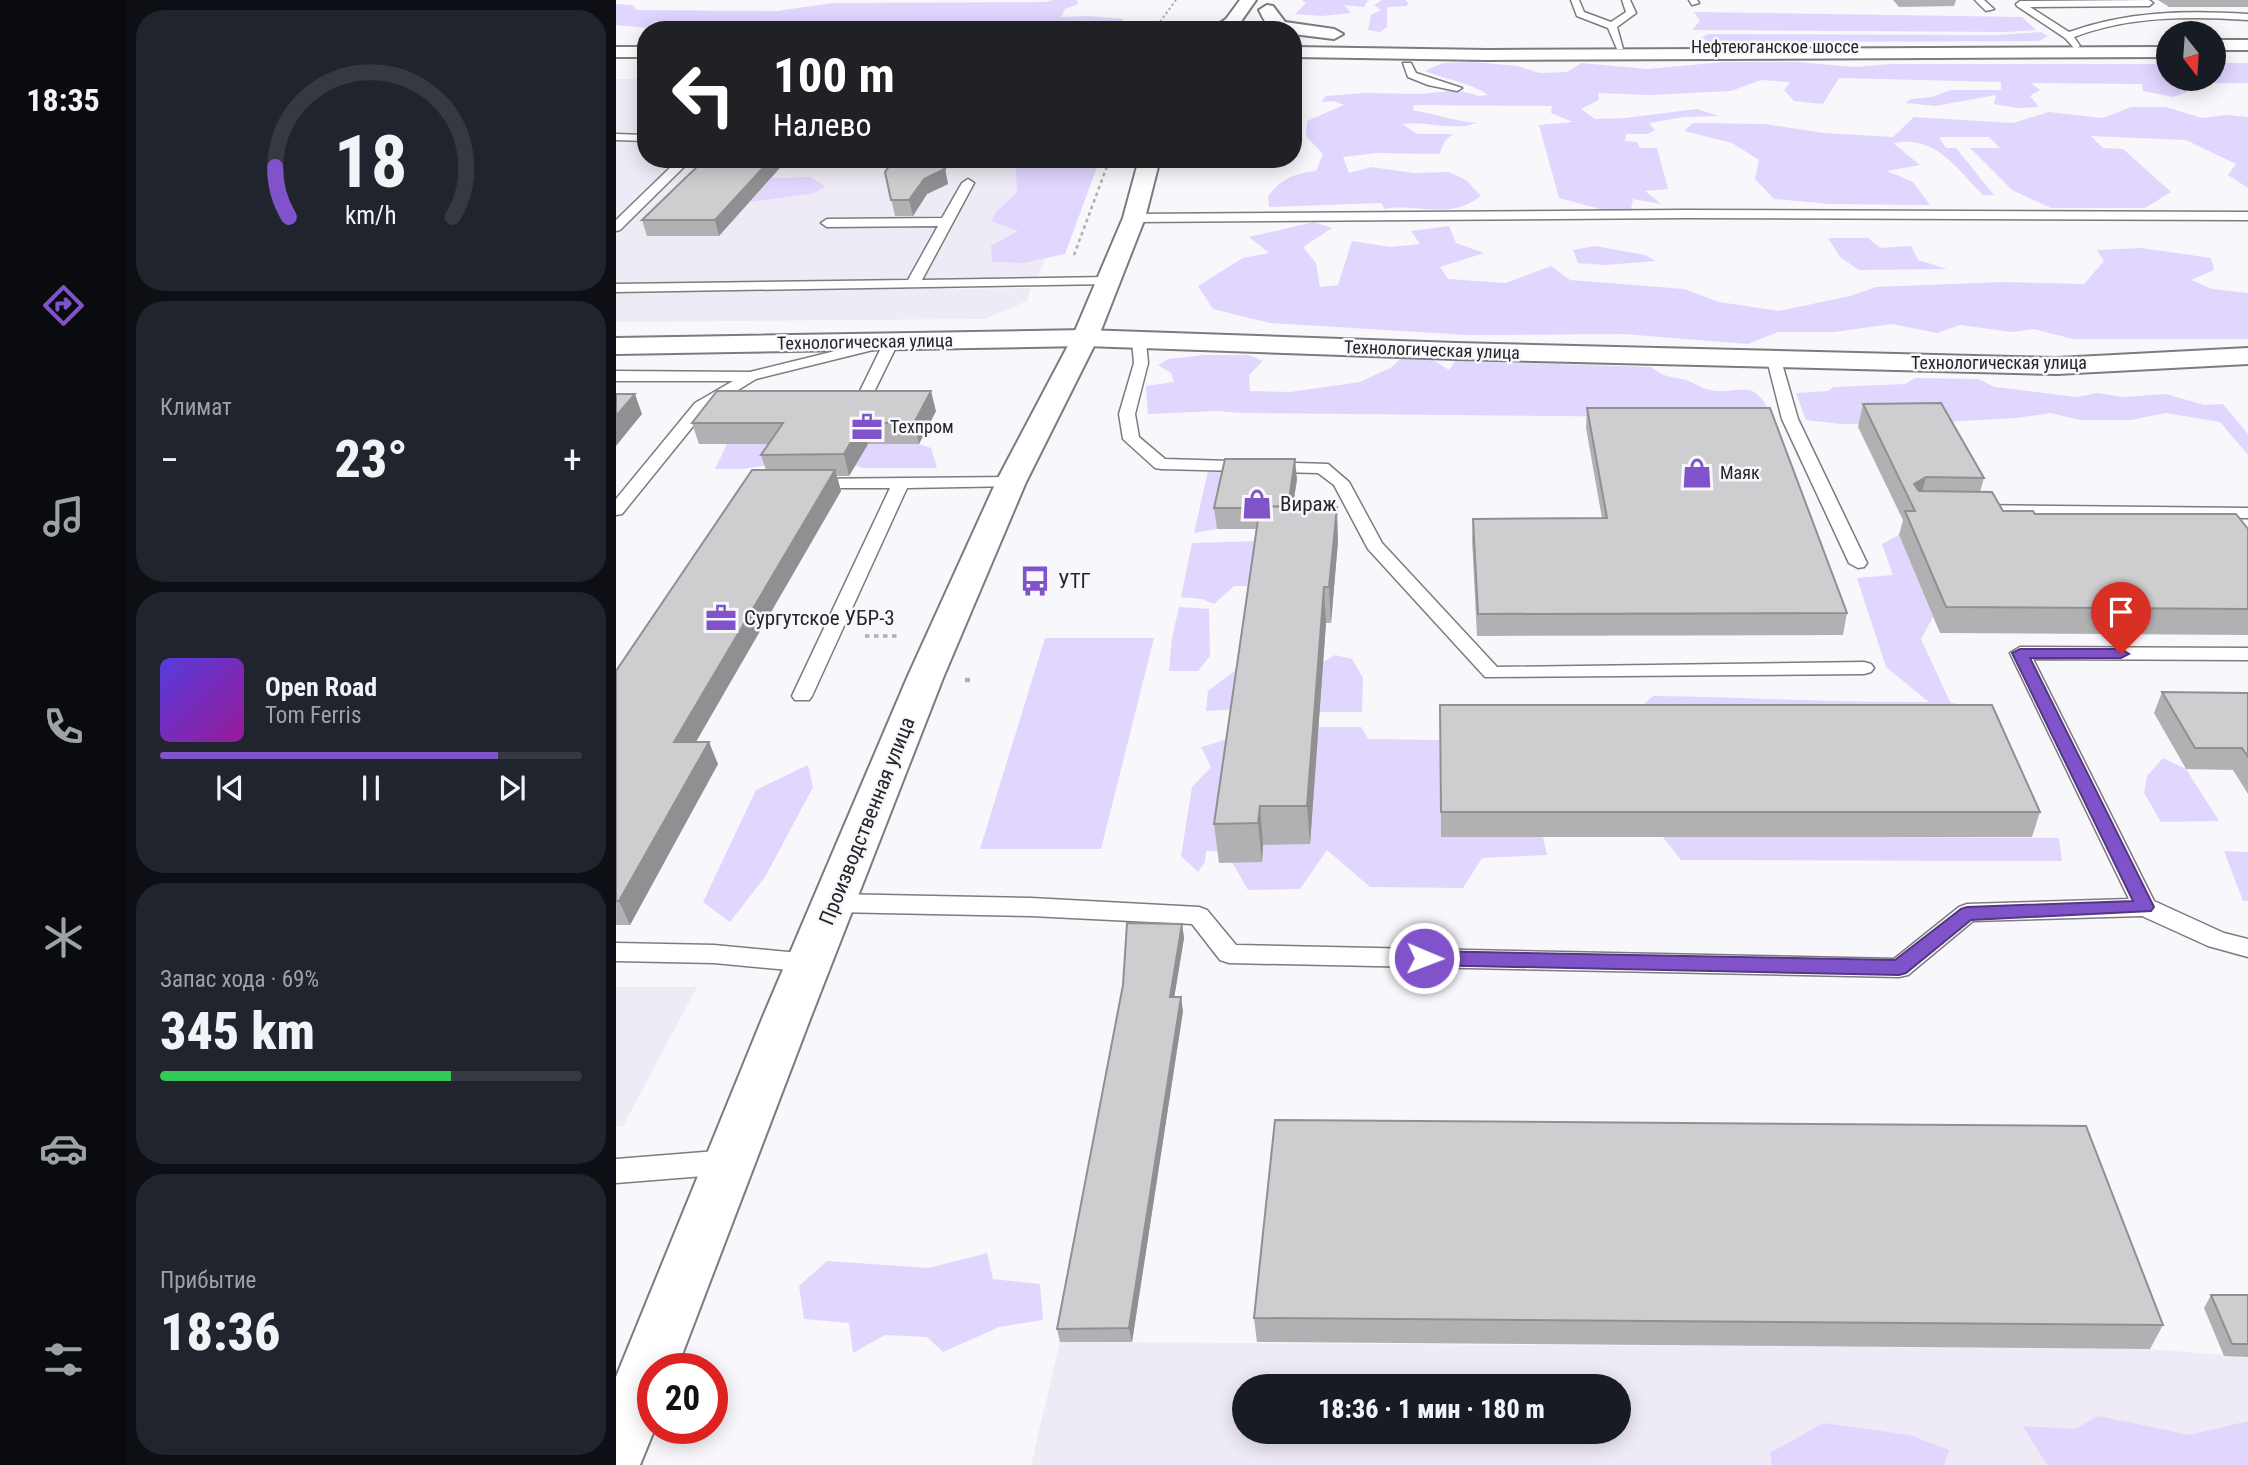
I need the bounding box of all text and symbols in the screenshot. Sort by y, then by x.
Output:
north arrow [2156,21,2226,91]
map controls [2156,21,2226,91]
street label: Нефтеюганское шоссе [1691,36,1859,57]
text: 100 m [773,47,895,104]
icon: left [658,49,749,140]
text: 18:35 [26,81,100,119]
text: Налево [773,106,872,144]
text: 18 [334,119,408,205]
text: km/h [345,200,397,229]
icon: directions [39,281,88,330]
street label: Технологическая улица [777,329,953,354]
street label: Технологическая улица [1344,336,1520,363]
street label: Технологическая улица [1911,352,2087,373]
text: Климат [160,394,232,421]
office icon: Техпром [850,410,884,444]
place label: Техпром [890,416,954,437]
text: 23° [334,429,408,490]
text: − [160,438,179,482]
text: + [563,438,582,482]
shop icon: Маяк [1680,456,1714,490]
place label: Маяк [1720,462,1760,483]
shop icon: Вираж [1240,487,1274,521]
icon: music [39,492,88,541]
place label: Вираж [1280,492,1337,516]
bus stop icon: УТГ [1018,564,1052,598]
place label: УТГ [1058,569,1091,593]
pin [2091,582,2151,654]
icon: arrive [2102,593,2140,631]
office icon: Сургутское УБР-3 [704,601,738,635]
place label: Сургутское УБР-3 [744,606,895,630]
text: Open Road [265,672,377,702]
icon: phone [39,702,88,751]
text: Tom Ferris [265,702,361,729]
street label: Производственная улица [814,714,920,928]
icon: previous [211,769,249,807]
icon: pause [352,769,390,807]
icon: next [493,769,531,807]
icon: climate [39,913,88,962]
position arrow [1387,921,1461,995]
text: Запас хода · 69% [160,966,319,993]
text: 345 km [160,1001,315,1062]
icon: car [39,1124,88,1173]
text: Прибытие [160,1267,256,1294]
text: 18:36 [160,1302,280,1363]
icon: filters [39,1335,88,1384]
speed limit sign: 20 [637,1353,728,1444]
text: 18:36 · 1 мин · 180 m [1318,1394,1545,1424]

